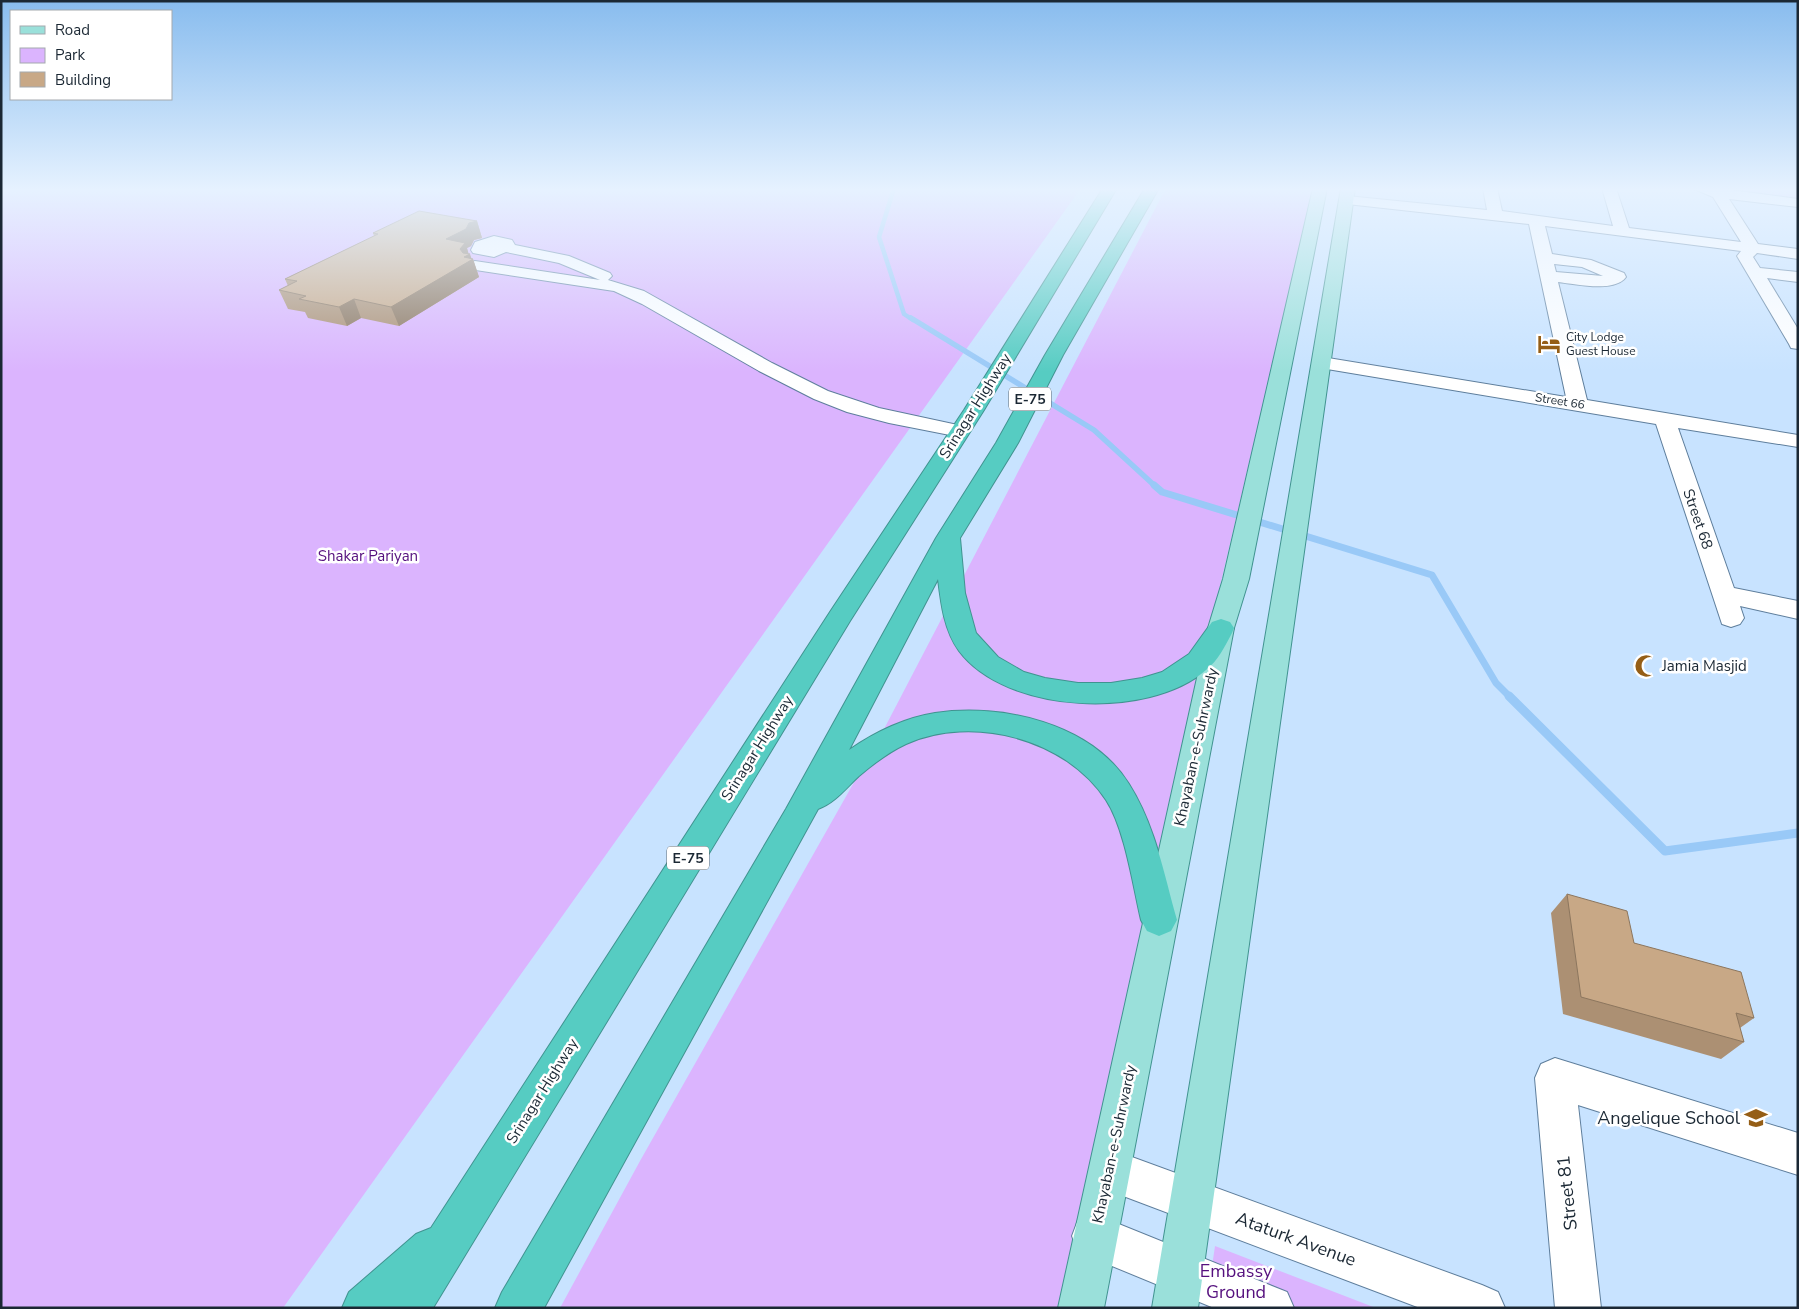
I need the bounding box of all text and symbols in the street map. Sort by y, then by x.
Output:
legend [10,10,172,100]
text: Road [55,20,90,40]
text: Park [55,45,85,65]
text: Building [55,70,111,90]
place label: City Lodge Guest House [1566,329,1636,359]
hotel icon: City Lodge Guest House [1536,331,1562,357]
street label: Srinagar Highway [935,349,1016,462]
road number: E-75 [1009,388,1051,410]
street label: Street 66 [1534,389,1586,413]
street label: Street 68 [1678,486,1718,552]
park label: Shakar Pariyan [318,546,418,566]
mosque icon: Jamia Masjid [1633,653,1659,679]
place label: Jamia Masjid [1661,656,1747,676]
street label: Khayaban-e-Suhrwardy [1169,666,1223,828]
street label: Srinagar Highway [717,691,798,804]
road number: E-75 [667,846,709,870]
street label: Srinagar Highway [502,1034,583,1147]
street label: Khayaban-e-Suhrwardy [1087,1063,1141,1225]
school or university icon: Angelique School [1743,1105,1769,1131]
place label: Angelique School [1597,1106,1741,1130]
street label: Street 81 [1551,1154,1583,1232]
street label: Ataturk Avenue [1232,1206,1360,1272]
park label: Embassy Ground [1200,1259,1273,1304]

